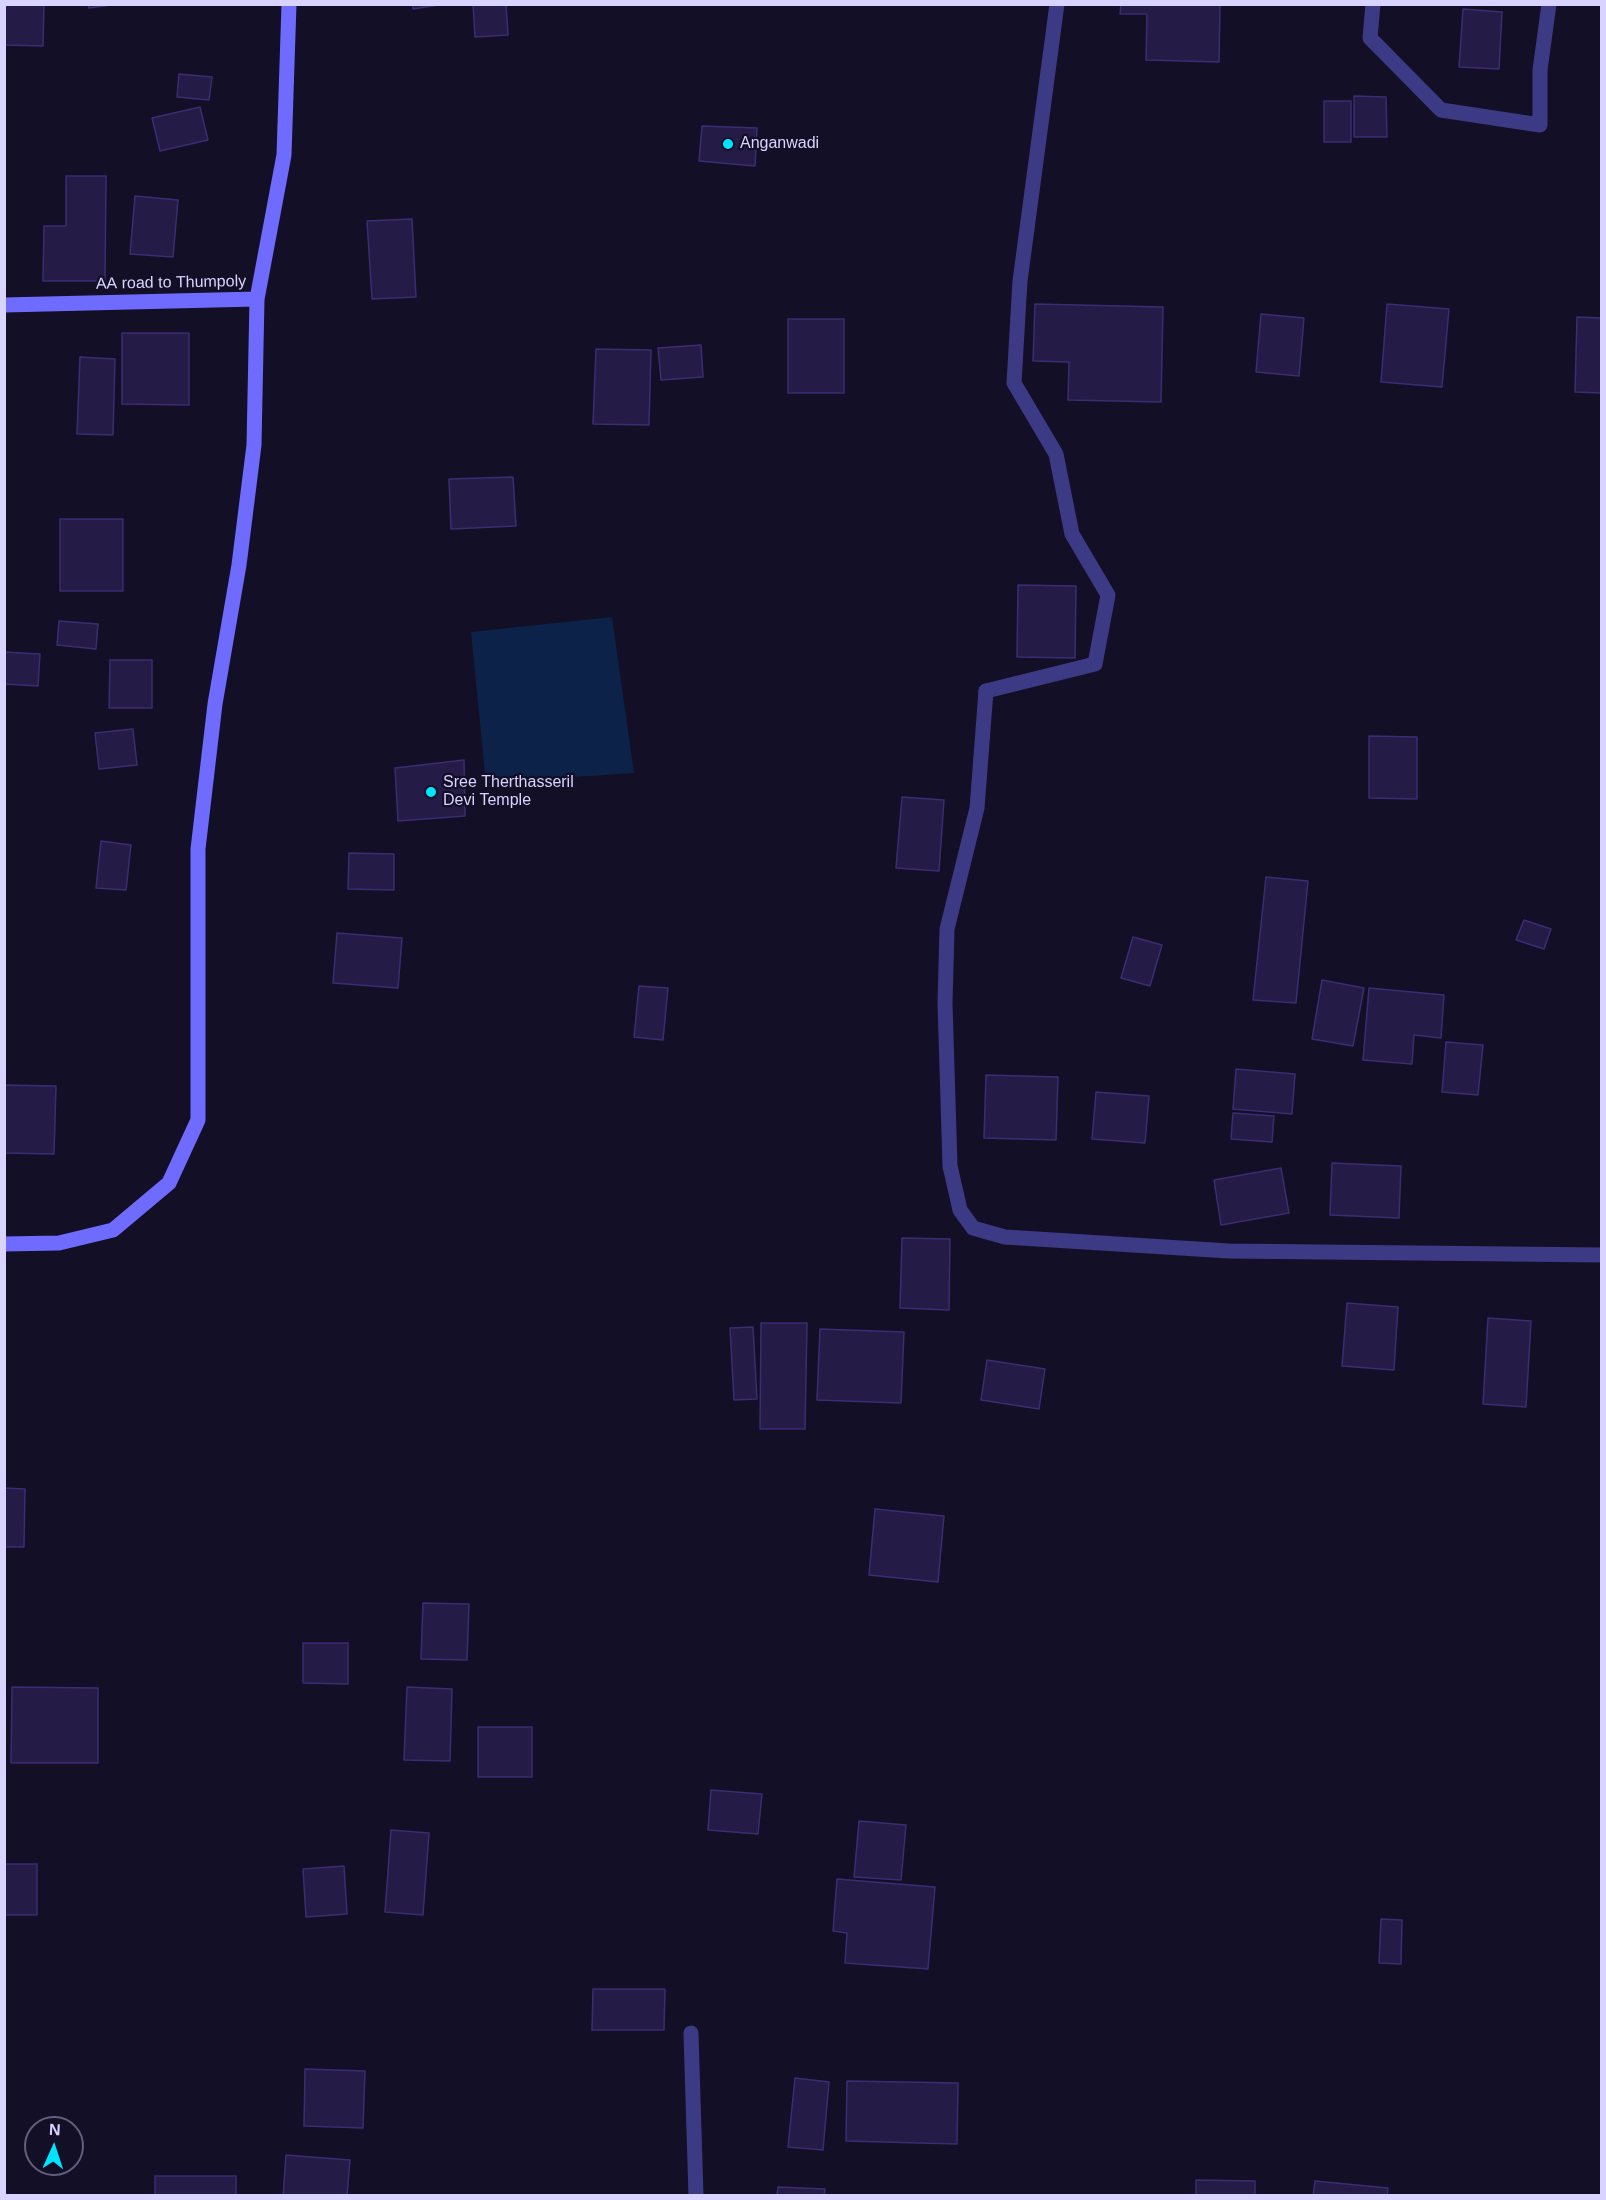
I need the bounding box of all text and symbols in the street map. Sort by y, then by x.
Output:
place label: Anganwadi [740,134,819,154]
marker: Anganwadi [721,137,735,151]
street label: AA road to Thumpoly [96,272,246,294]
place label: Sree Therthasseril Devi Temple [443,773,574,811]
marker: Sree Therthasseril Devi Temple [424,785,438,799]
north arrow [24,2116,84,2176]
text: N [49,2121,61,2138]

